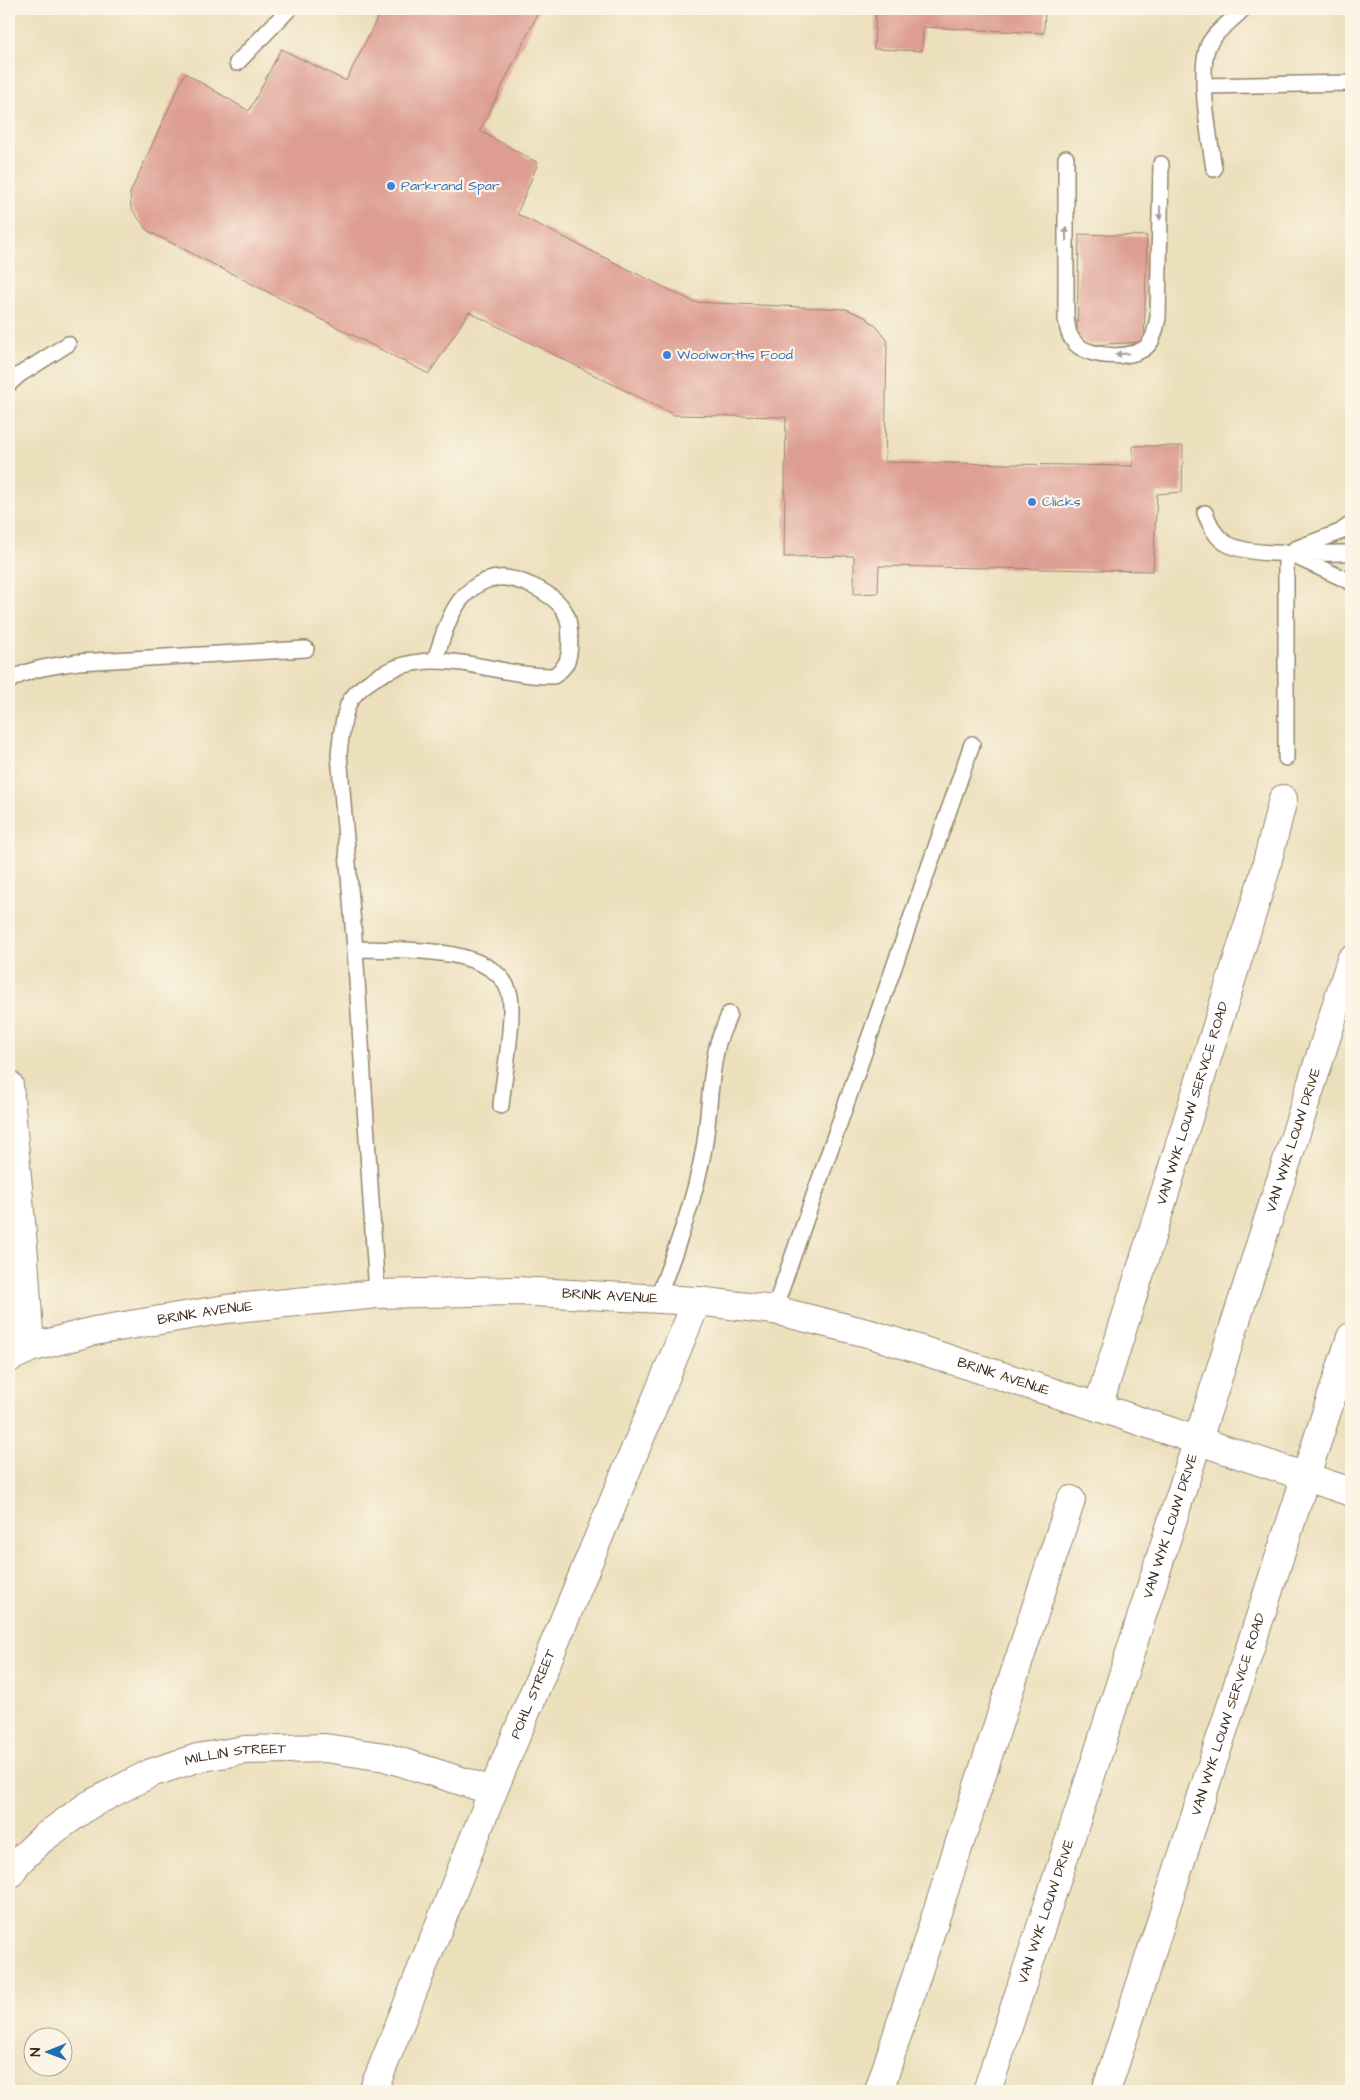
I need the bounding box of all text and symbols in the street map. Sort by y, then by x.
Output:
place label: Parkrand Spar [401,176,500,196]
marker: Parkrand Spar [385,180,397,192]
one-way arrow [1156,205,1164,221]
one-way arrow [1062,225,1070,241]
place label: Woolworths Food [677,345,793,365]
marker: Woolworths Food [661,349,673,361]
one-way arrow [1114,350,1130,358]
place label: Clicks [1042,492,1081,512]
marker: Clicks [1026,496,1038,508]
street label: VAN WYK LOUW SERVICE ROAD [1152,999,1234,1208]
street label: VAN WYK LOUW DRIVE [1261,1065,1326,1215]
street label: BRINK AVENUE [561,1284,659,1309]
street label: BRINK AVENUE [156,1296,254,1330]
street label: BRINK AVENUE [955,1352,1053,1401]
street label: VAN WYK LOUW DRIVE [1138,1450,1203,1601]
street label: VAN WYK LOUW SERVICE ROAD [1186,1610,1271,1818]
street label: POHL STREET [506,1646,561,1742]
street label: MILLIN STREET [182,1739,287,1771]
street label: VAN WYK LOUW DRIVE [1013,1836,1079,1986]
north arrow [22,2028,72,2078]
text: N [26,2047,46,2057]

